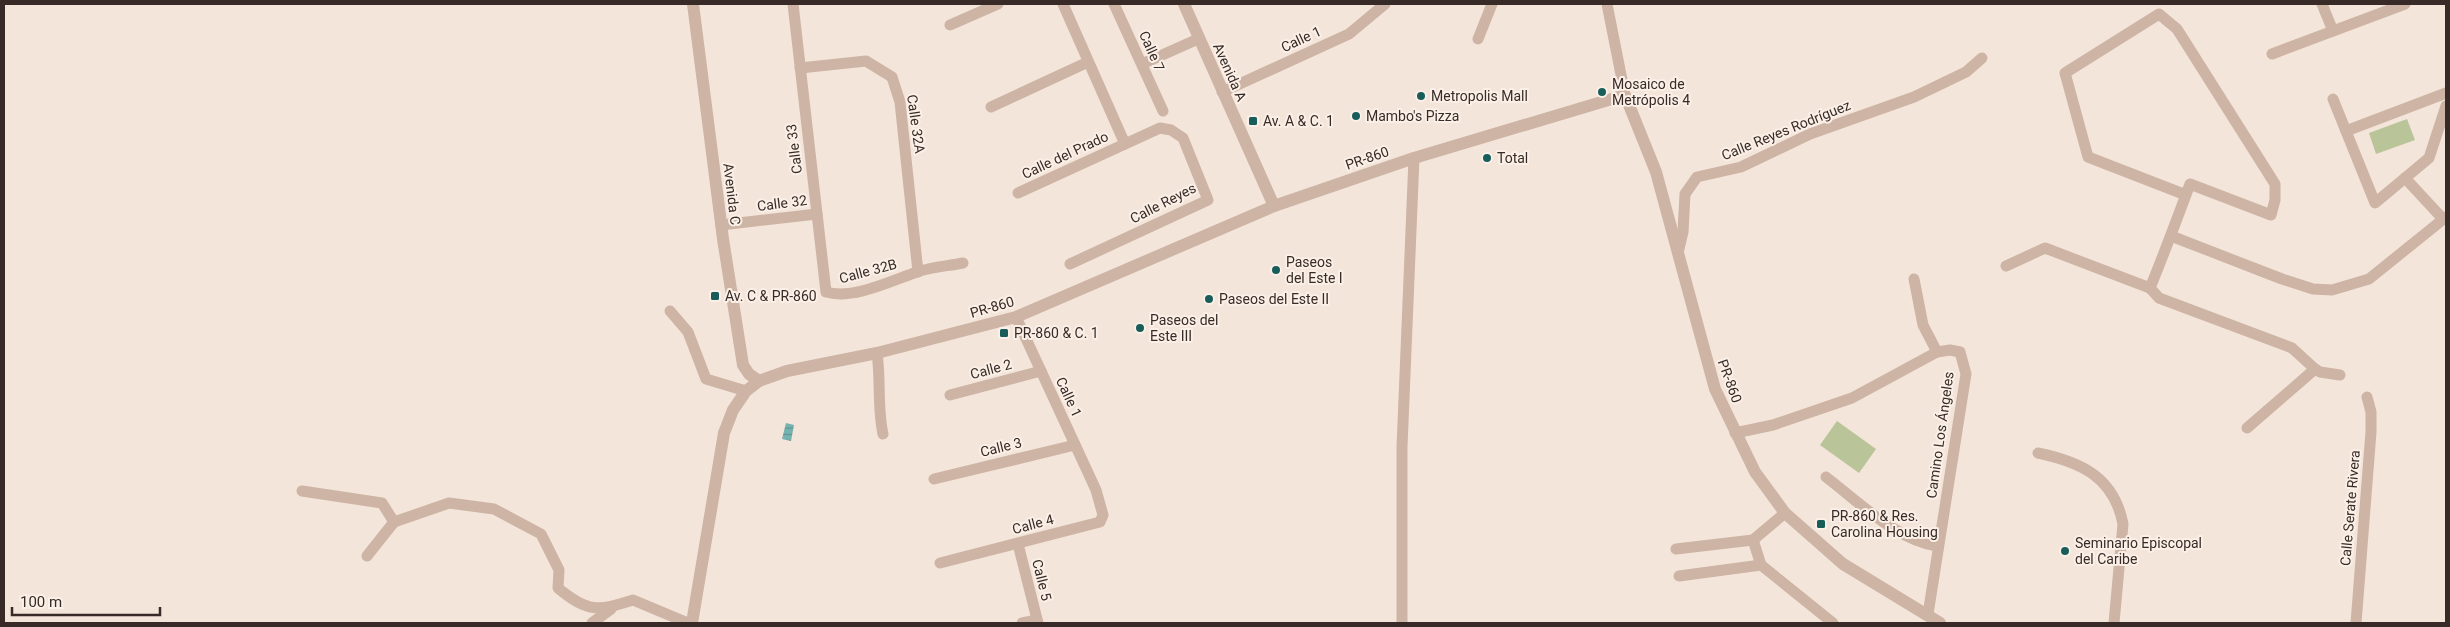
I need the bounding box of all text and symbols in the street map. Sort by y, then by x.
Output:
street label: Calle 1 [1278,23,1324,55]
street label: Calle 7 [1136,28,1168,74]
street label: Avenida A [1210,40,1250,104]
place label: Mosaico de Metrópolis 4 [1612,76,1690,108]
marker: Mosaico de Metrópolis 4 [1596,86,1608,98]
place label: Metropolis Mall [1431,88,1528,104]
marker: Metropolis Mall [1415,90,1427,102]
street label: Calle 32A [904,94,928,154]
street label: Calle Reyes Rodríguez [1719,97,1853,163]
place label: Mambo's Pizza [1366,108,1459,124]
marker: Mambo's Pizza [1350,110,1362,122]
place label: Av. A & C. 1 [1263,113,1334,129]
marker: Av. A & C. 1 [1247,115,1259,127]
street label: Calle 33 [783,123,805,175]
street label: Calle del Prado [1019,128,1111,182]
street label: PR-860 [1343,143,1391,173]
place label: Total [1497,150,1528,166]
marker: Total [1481,152,1493,164]
street label: Avenida C [720,162,744,226]
street label: Calle Reyes [1127,180,1199,226]
street label: Calle 32 [756,192,808,214]
place label: Paseos del Este I [1286,254,1343,286]
street label: Calle 32B [837,256,899,286]
marker: Paseos del Este I [1270,264,1282,276]
place label: Av. C & PR-860 [725,288,817,304]
marker: Av. C & PR-860 [709,290,721,302]
place label: Paseos del Este II [1219,291,1329,307]
street label: PR-860 [968,293,1016,321]
marker: Paseos del Este II [1203,293,1215,305]
place label: Paseos del Este III [1150,312,1218,344]
marker: Paseos del Este III [1134,322,1146,334]
place label: PR-860 & C. 1 [1014,325,1099,341]
marker: PR-860 & C. 1 [998,327,1010,339]
street label: Calle 2 [968,356,1014,382]
street label: PR-860 [1715,357,1745,405]
street label: Camino Los Ángeles [1922,370,1957,500]
street label: Calle 1 [1053,374,1085,420]
street label: Calle 3 [979,434,1023,460]
street label: Calle Serate Rivera [2337,450,2363,566]
place label: PR-860 & Res. Carolina Housing [1831,508,1938,540]
street label: Calle 4 [1010,511,1056,537]
marker: PR-860 & Res. Carolina Housing [1815,518,1827,530]
place label: Seminario Episcopal del Caribe [2075,535,2202,567]
marker: Seminario Episcopal del Caribe [2059,545,2071,557]
street label: Calle 5 [1029,558,1055,603]
scale bar [12,584,160,616]
text: 100 m [20,593,62,611]

